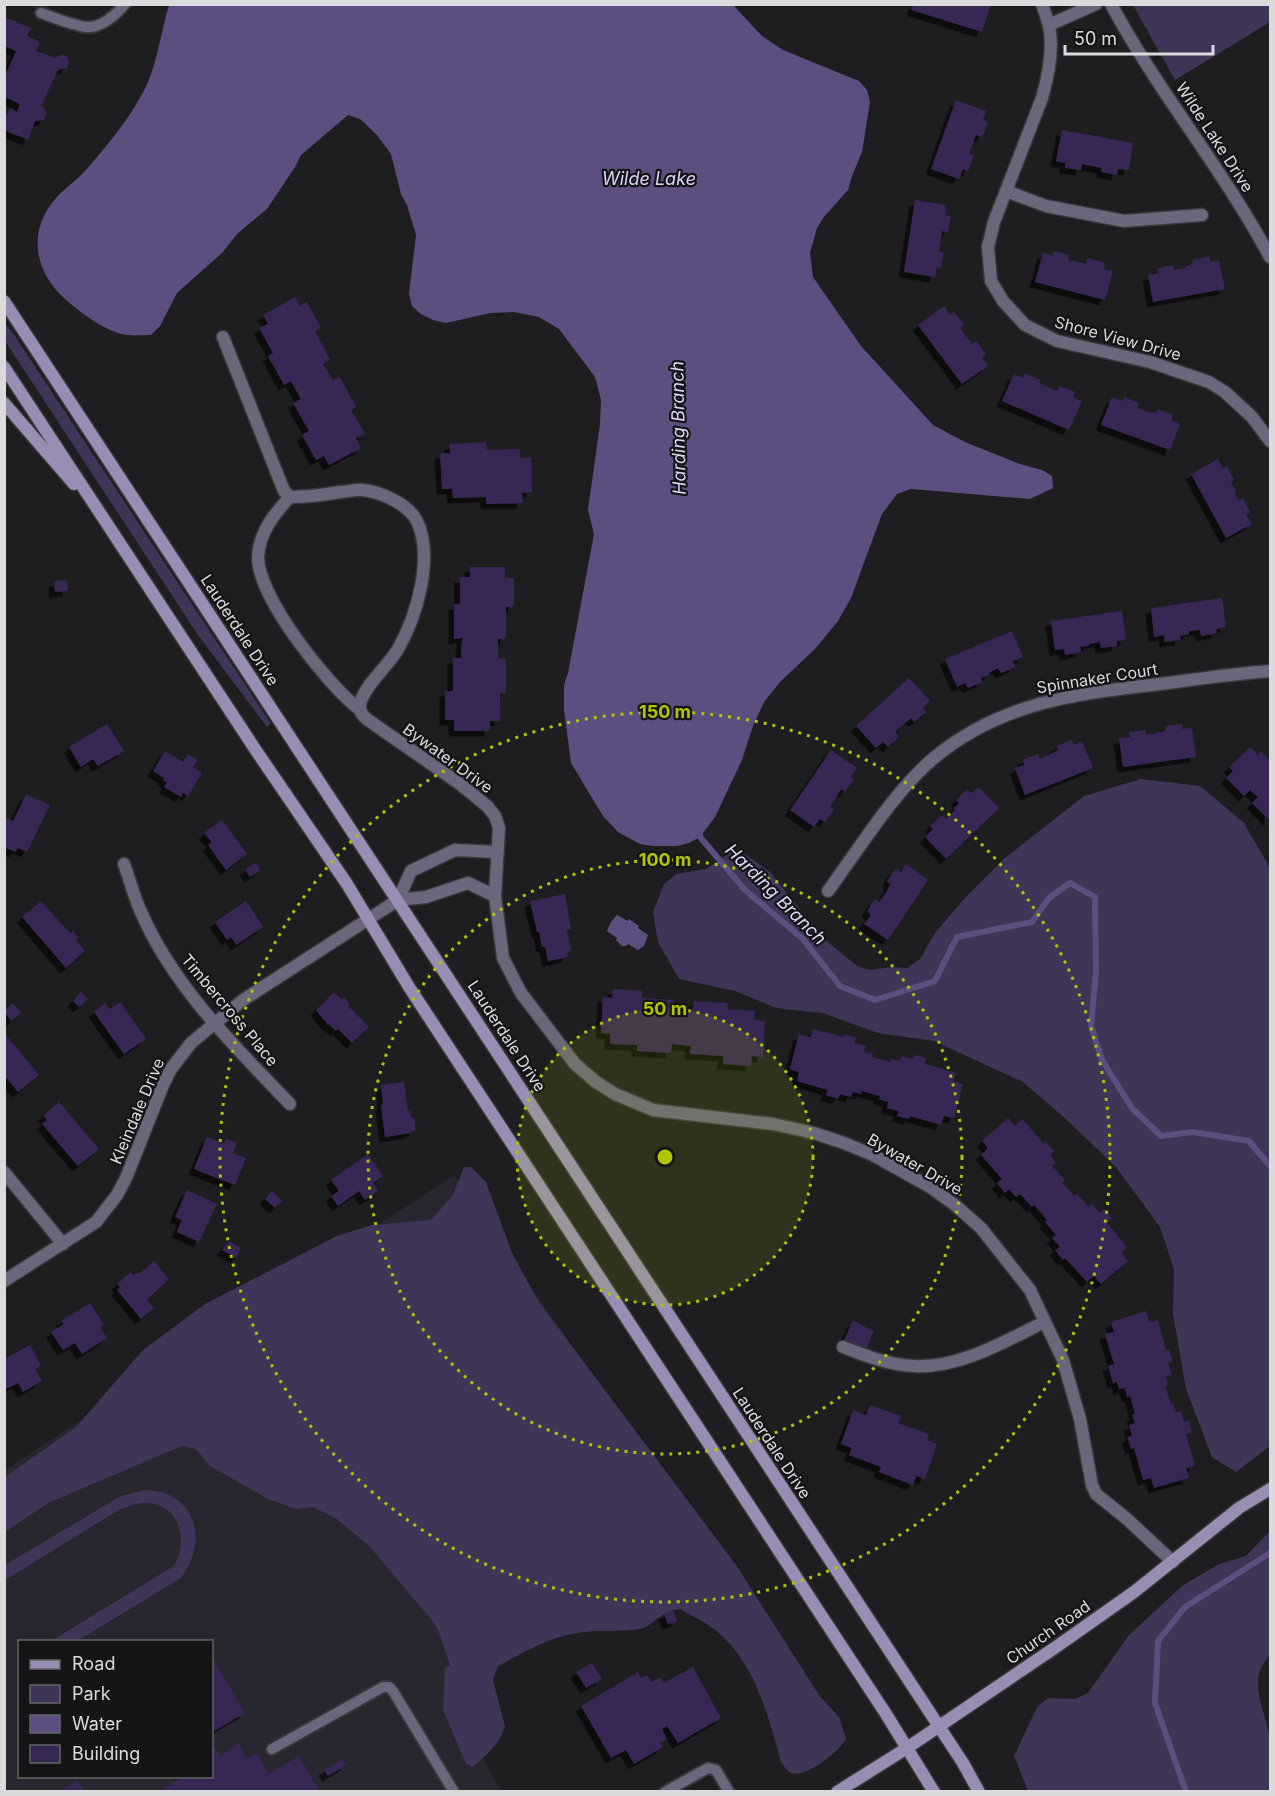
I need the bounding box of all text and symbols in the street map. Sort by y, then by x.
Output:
scale bar [1065,18,1214,56]
text: 50 m [1074,28,1117,49]
street label: Wilde Lake Drive [1172,78,1258,196]
water label: Wilde Lake [602,168,696,189]
street label: Shore View Drive [1053,311,1183,365]
water label: Harding Branch [666,361,690,495]
street label: Lauderdale Drive [197,571,283,689]
street label: Spinnaker Court [1035,659,1159,697]
text: 150 m [639,701,691,722]
street label: Bywater Drive [399,719,497,797]
water label: Harding Branch [721,839,831,949]
text: 100 m [639,849,691,870]
street label: Timbercross Place [177,950,283,1070]
street label: Lauderdale Drive [464,977,550,1095]
text: 50 m [643,998,687,1019]
street label: Kleindale Drive [106,1055,168,1167]
street label: Bywater Drive [864,1129,966,1199]
centre of rings [655,1147,675,1167]
street label: Lauderdale Drive [729,1384,815,1502]
street label: Church Road [1002,1596,1094,1668]
legend [18,1640,213,1778]
text: Road [72,1653,115,1674]
text: Park [72,1683,111,1704]
text: Water [72,1713,122,1734]
text: Building [72,1743,140,1764]

